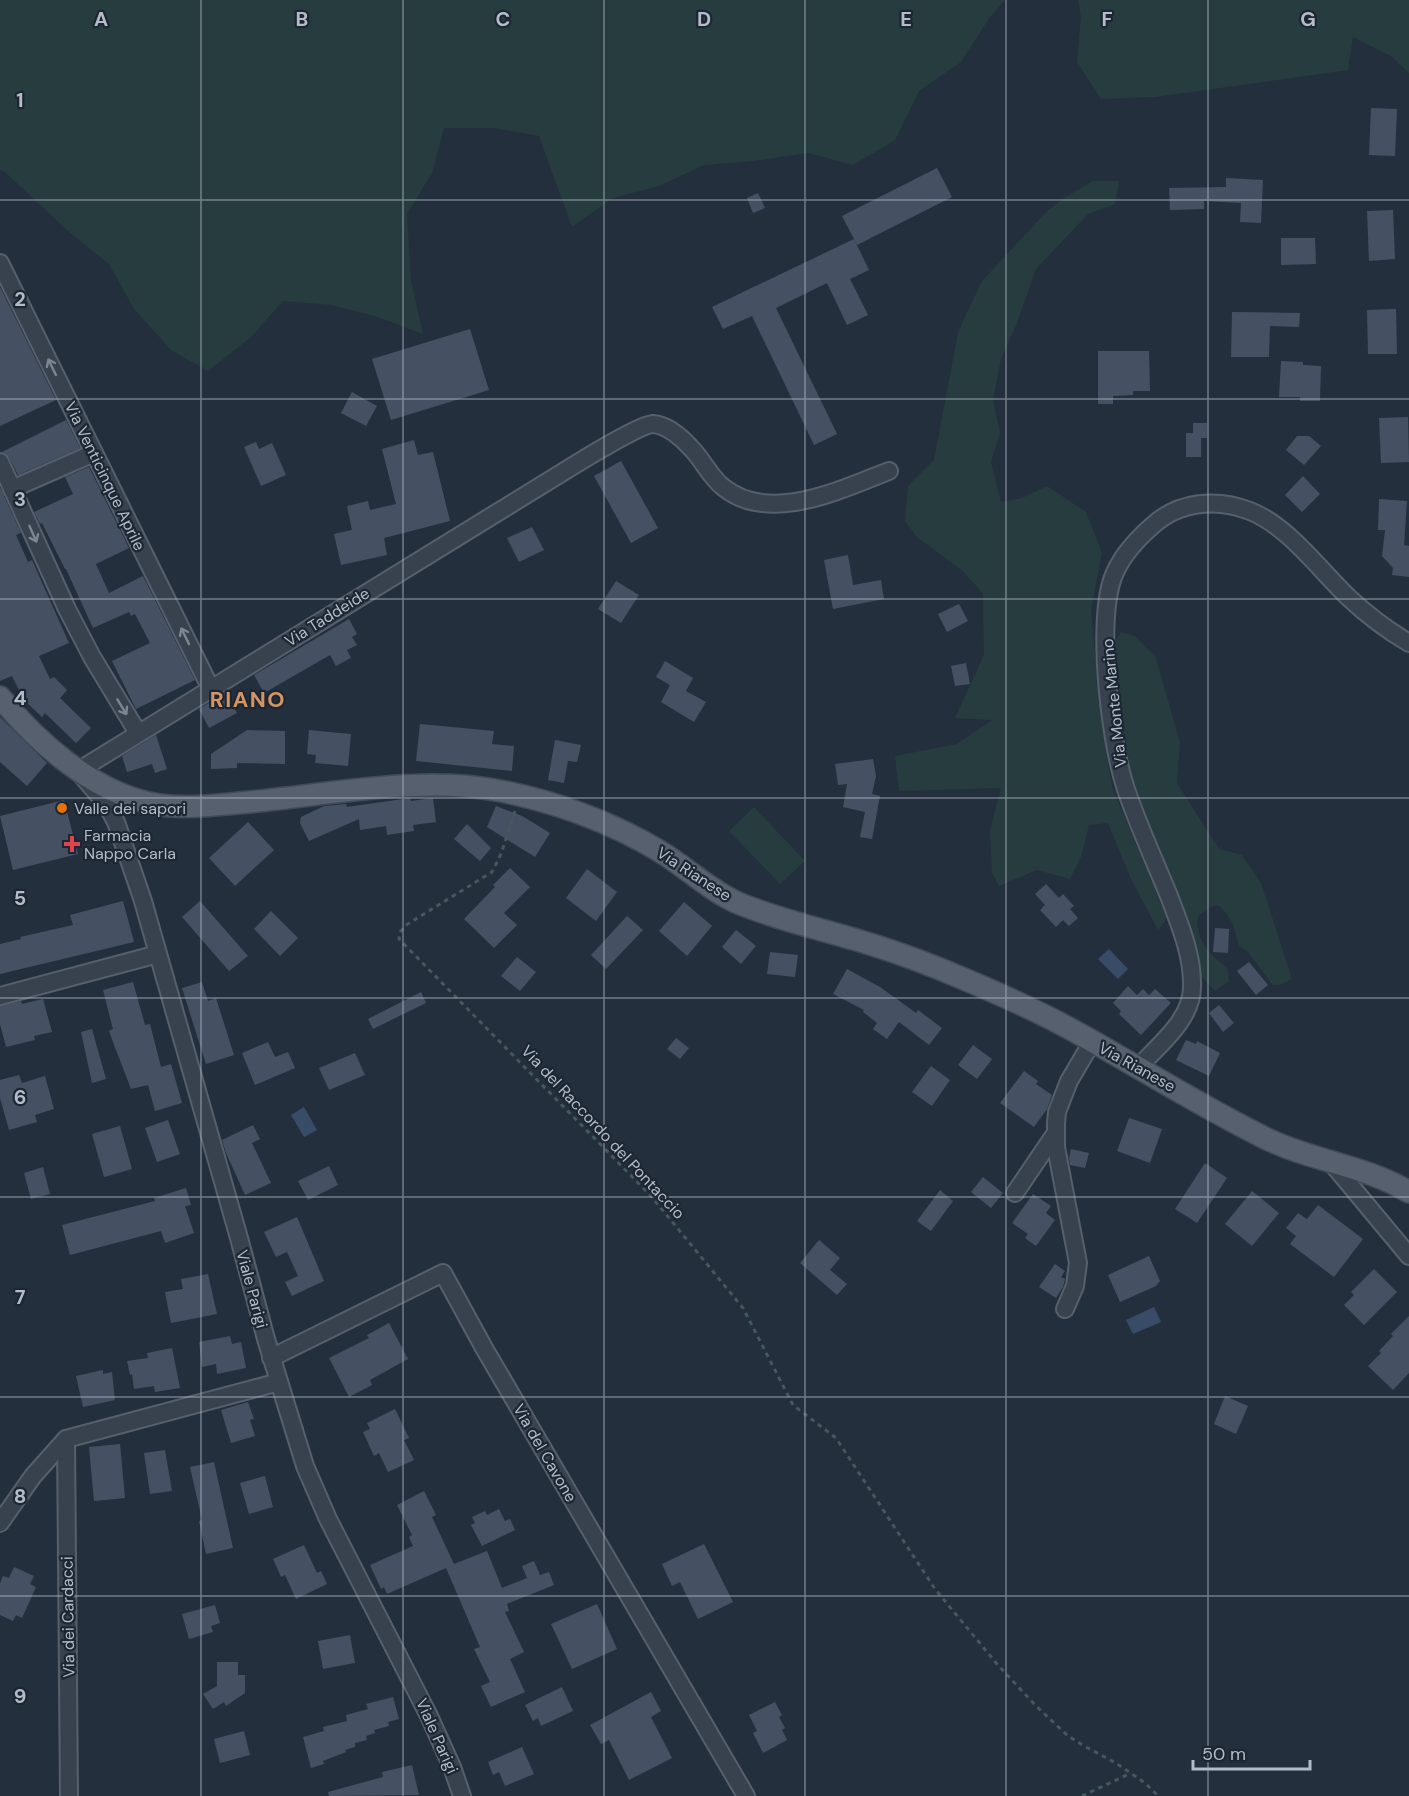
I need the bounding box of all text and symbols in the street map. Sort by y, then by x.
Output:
text: A [94,6,108,32]
text: B [296,6,308,32]
text: C [496,6,510,32]
text: D [697,6,711,32]
text: E [900,6,912,32]
text: F [1101,6,1113,32]
text: G [1300,6,1316,32]
text: 1 [16,87,24,113]
text: 2 [14,286,26,312]
one-way arrow [45,359,57,377]
street label: Via Venticinque Aprile [60,398,150,554]
text: 3 [14,486,26,512]
one-way arrow [28,525,39,543]
street label: Via Taddeide [281,583,373,651]
one-way arrow [178,628,190,646]
street label: Via Monte Marino [1097,637,1131,769]
text: 4 [14,685,27,711]
district label: RIANO [210,685,286,714]
one-way arrow [117,698,129,715]
place label: Valle dei sapori [74,798,186,819]
marker: Valle dei sapori [55,801,69,815]
place label: Farmacia Nappo Carla [84,825,176,864]
marker: Farmacia Nappo Carla [65,837,79,851]
street label: Via Rianese [653,842,735,906]
text: 5 [14,885,26,911]
street label: Via Rianese [1095,1037,1179,1097]
street label: Via del Raccordo del Pontaccio [517,1040,689,1224]
text: 6 [14,1084,26,1110]
street label: Viale Parigi [231,1247,273,1331]
text: 7 [15,1284,26,1310]
street label: Via del Cavone [508,1400,582,1506]
text: 8 [14,1483,26,1509]
street label: Via dei Cardacci [56,1556,80,1678]
text: 9 [14,1683,26,1709]
street label: Viale Parigi [411,1695,463,1777]
scale bar [1193,1733,1310,1771]
text: 50 m [1202,1742,1246,1766]

